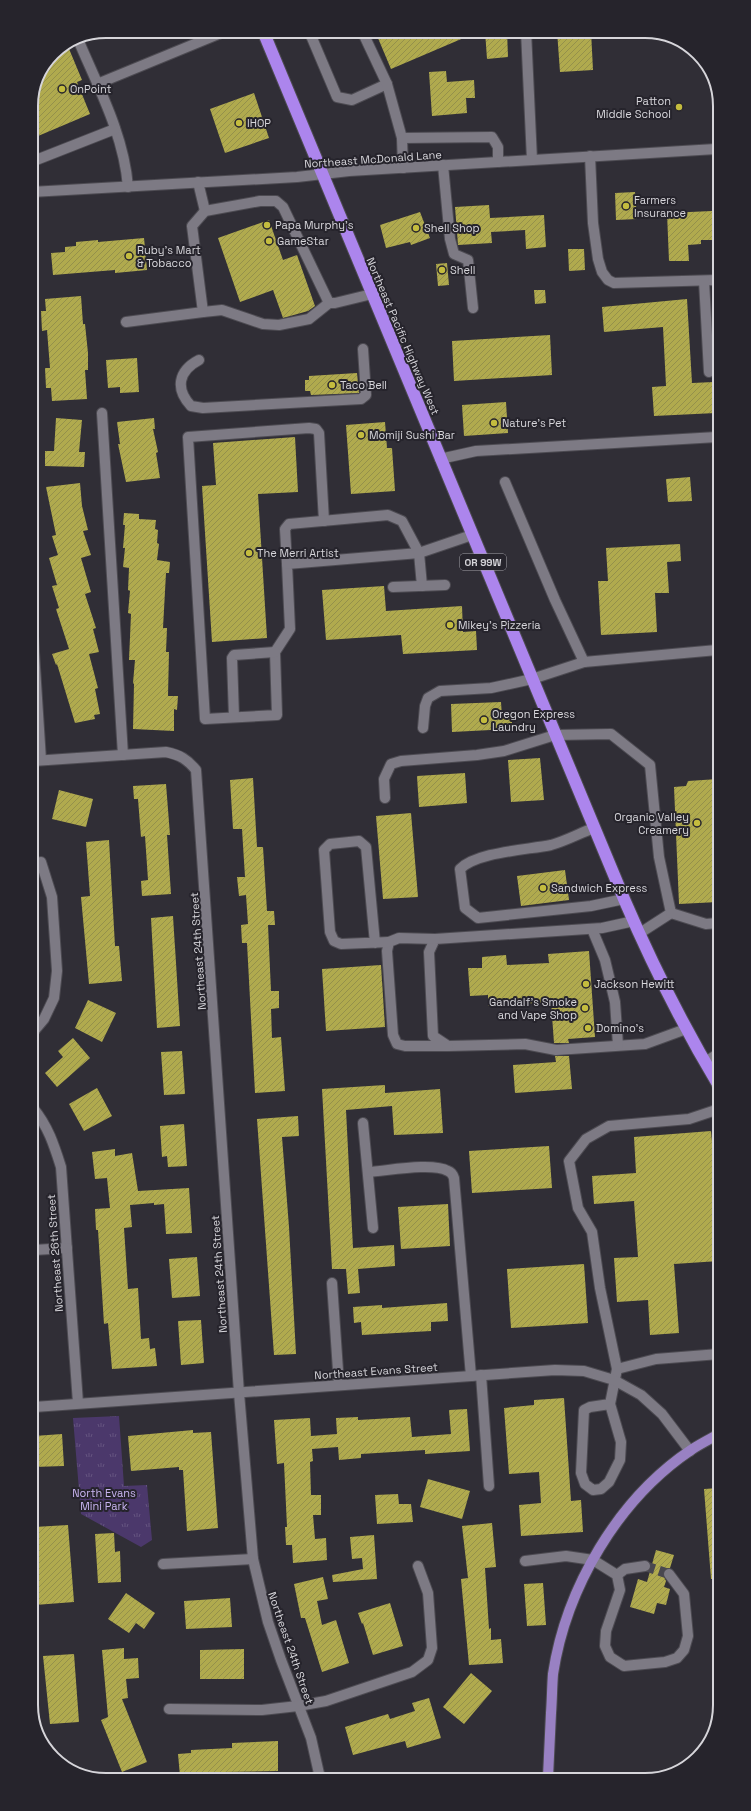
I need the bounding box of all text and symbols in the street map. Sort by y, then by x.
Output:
place label: OnPoint [70,82,112,96]
marker: OnPoint [57,84,67,94]
place label: Patton Middle School [596,94,671,121]
marker: Patton Middle School [674,102,684,112]
place label: IHOP [247,116,271,130]
marker: IHOP [234,118,244,128]
street label: Northeast McDonald Lane [304,147,442,171]
place label: Farmers Insurance [634,193,686,220]
marker: Farmers Insurance [621,201,631,211]
place label: Papa Murphy's [275,218,354,232]
marker: Papa Murphy's [262,220,272,230]
place label: Shell Shop [424,221,480,235]
marker: Shell Shop [411,223,421,233]
place label: GameStar [277,234,329,248]
marker: GameStar [264,236,274,246]
place label: Ruby's Mart & Tobacco [137,243,201,270]
marker: Ruby's Mart & Tobacco [124,251,134,261]
street label: Northeast Pacific Highway West [363,255,443,417]
place label: Shell [450,263,475,277]
marker: Shell [437,265,447,275]
place label: Taco Bell [340,378,387,392]
marker: Taco Bell [327,380,337,390]
place label: Nature's Pet [502,416,566,430]
marker: Nature's Pet [489,418,499,428]
place label: Momiji Sushi Bar [369,428,455,442]
marker: Momiji Sushi Bar [356,430,366,440]
place label: The Merri Artist [257,546,339,560]
marker: The Merri Artist [244,548,254,558]
road number: OR 99W [460,554,506,570]
place label: Mikey's Pizzeria [458,618,541,632]
marker: Mikey's Pizzeria [445,620,455,630]
place label: Oregon Express Laundry [492,707,575,734]
marker: Oregon Express Laundry [479,715,489,725]
place label: Organic Valley Creamery [614,810,689,837]
marker: Organic Valley Creamery [692,818,702,828]
place label: Sandwich Express [551,881,648,895]
marker: Sandwich Express [538,883,548,893]
street label: Northeast 24th Street [187,892,209,1010]
place label: Jackson Hewitt [594,977,675,991]
marker: Jackson Hewitt [581,979,591,989]
place label: Gandalf's Smoke and Vape Shop [489,995,577,1022]
marker: Gandalf's Smoke and Vape Shop [580,1003,590,1013]
place label: Domino's [596,1021,644,1035]
marker: Domino's [583,1023,593,1033]
street label: Northeast 26th Street [44,1194,66,1312]
street label: Northeast 24th Street [208,1215,230,1333]
street label: Northeast Evans Street [314,1360,438,1382]
park label: North Evans Mini Park [72,1486,136,1513]
street label: Northeast 24th Street [265,1590,317,1706]

